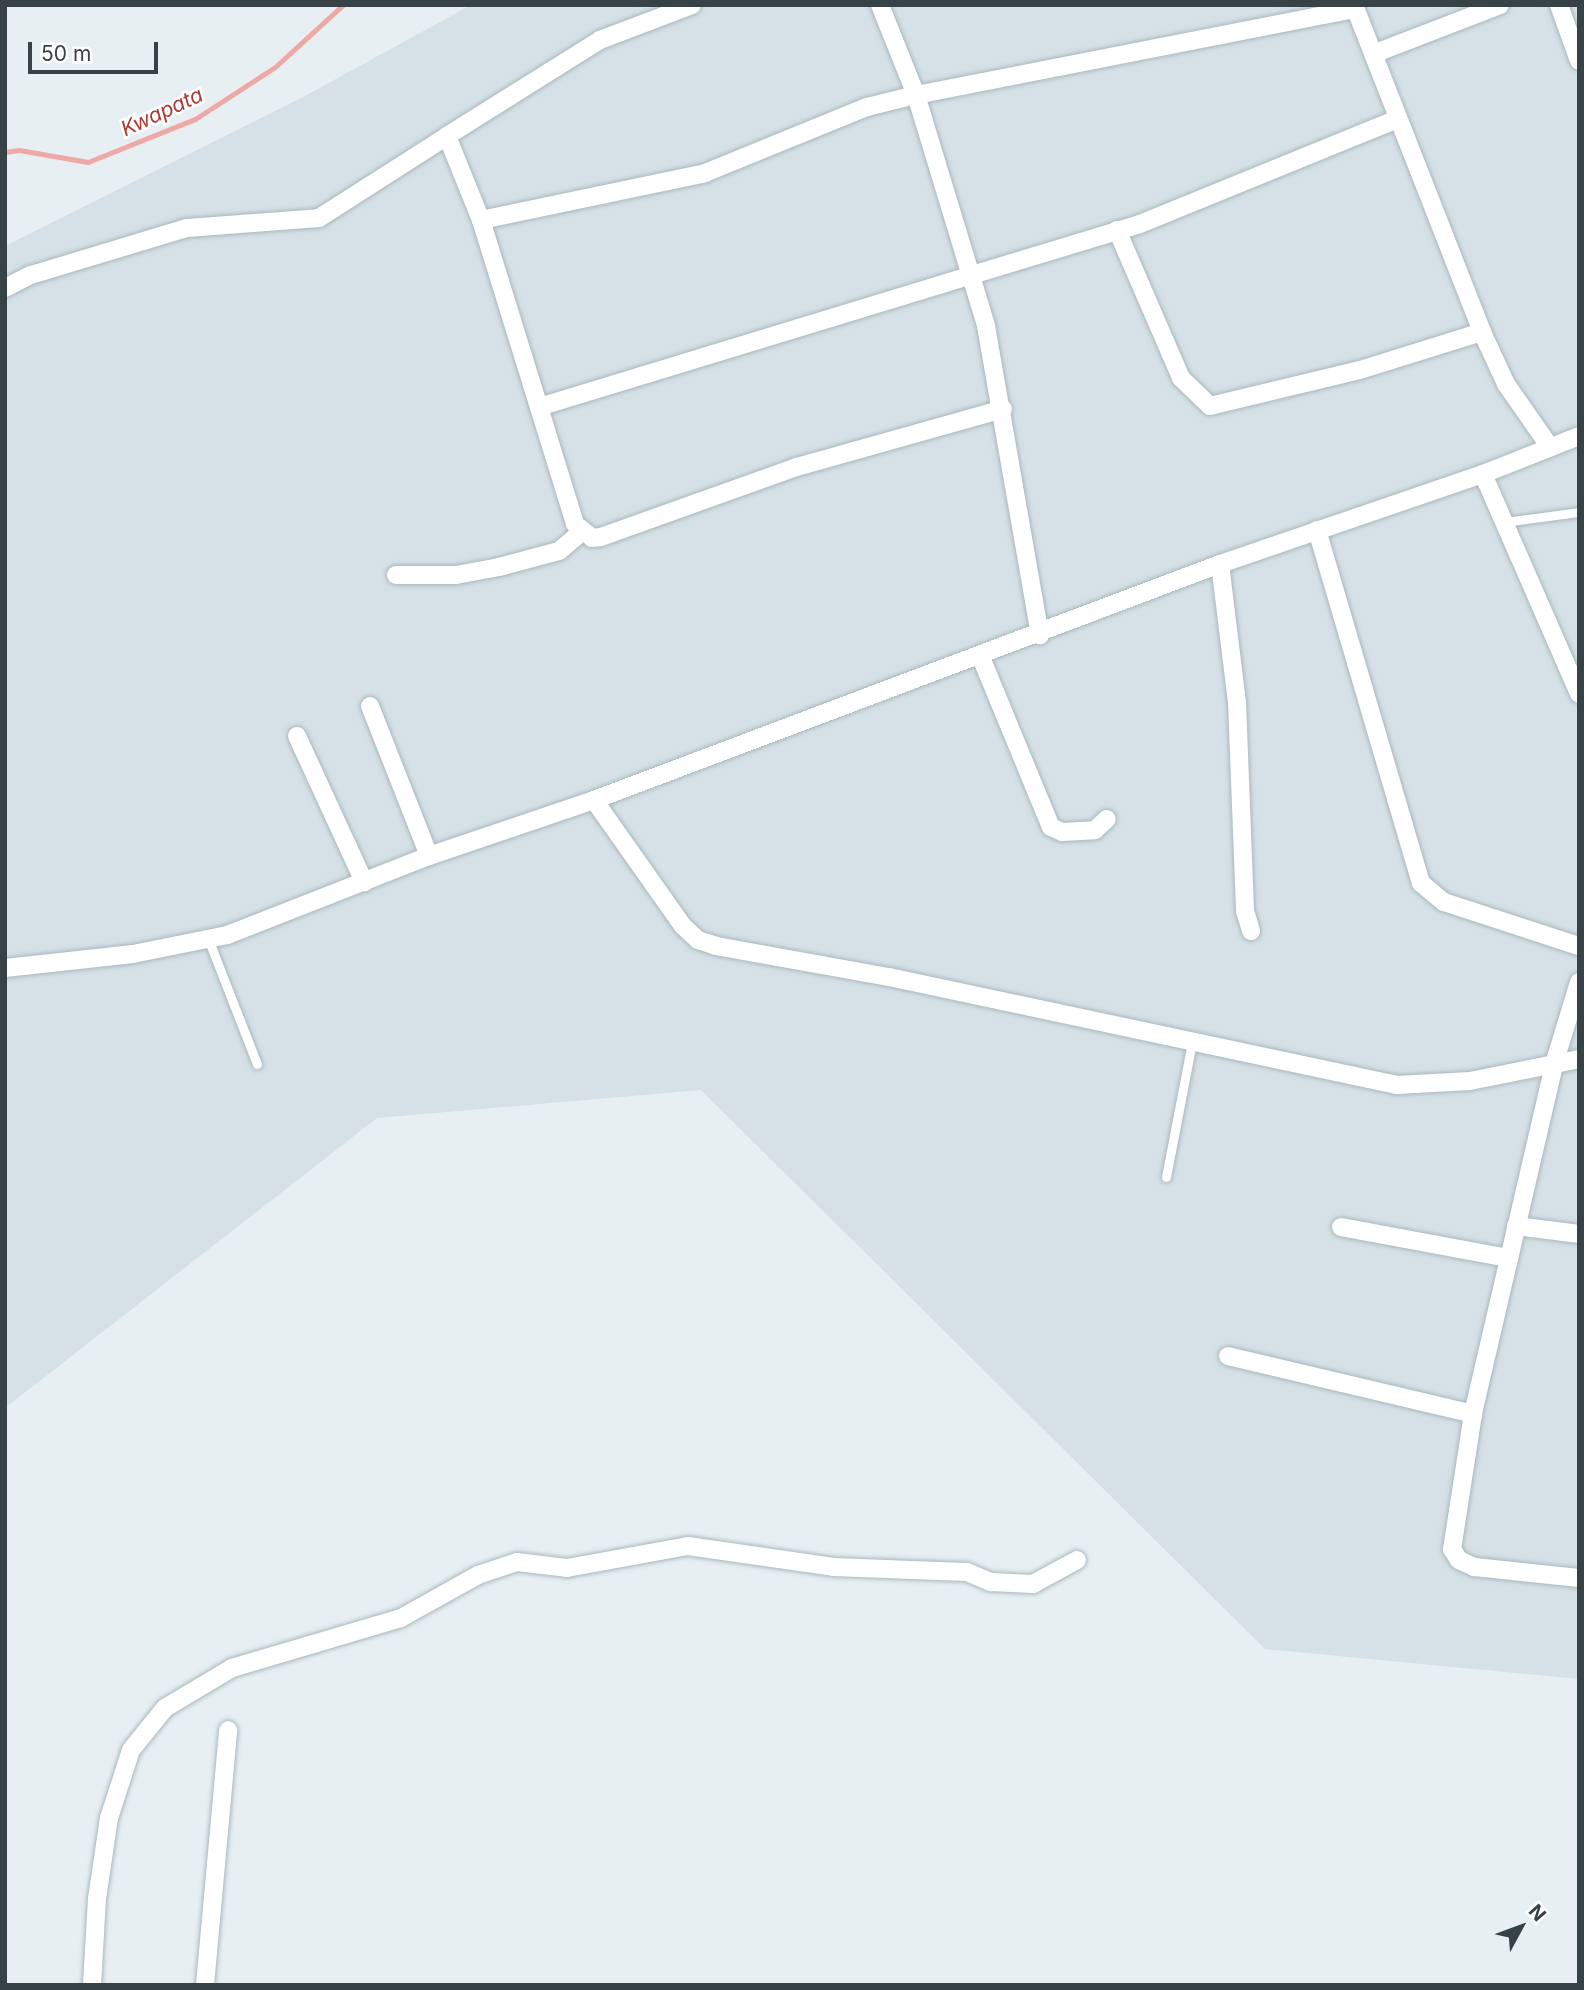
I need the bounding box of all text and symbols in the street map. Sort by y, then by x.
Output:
scale bar [32,28,161,72]
text: 50 m [41,41,91,66]
water label: Kwapata [117,82,207,142]
north arrow [1486,1892,1556,1962]
text: N [1524,1900,1551,1926]

